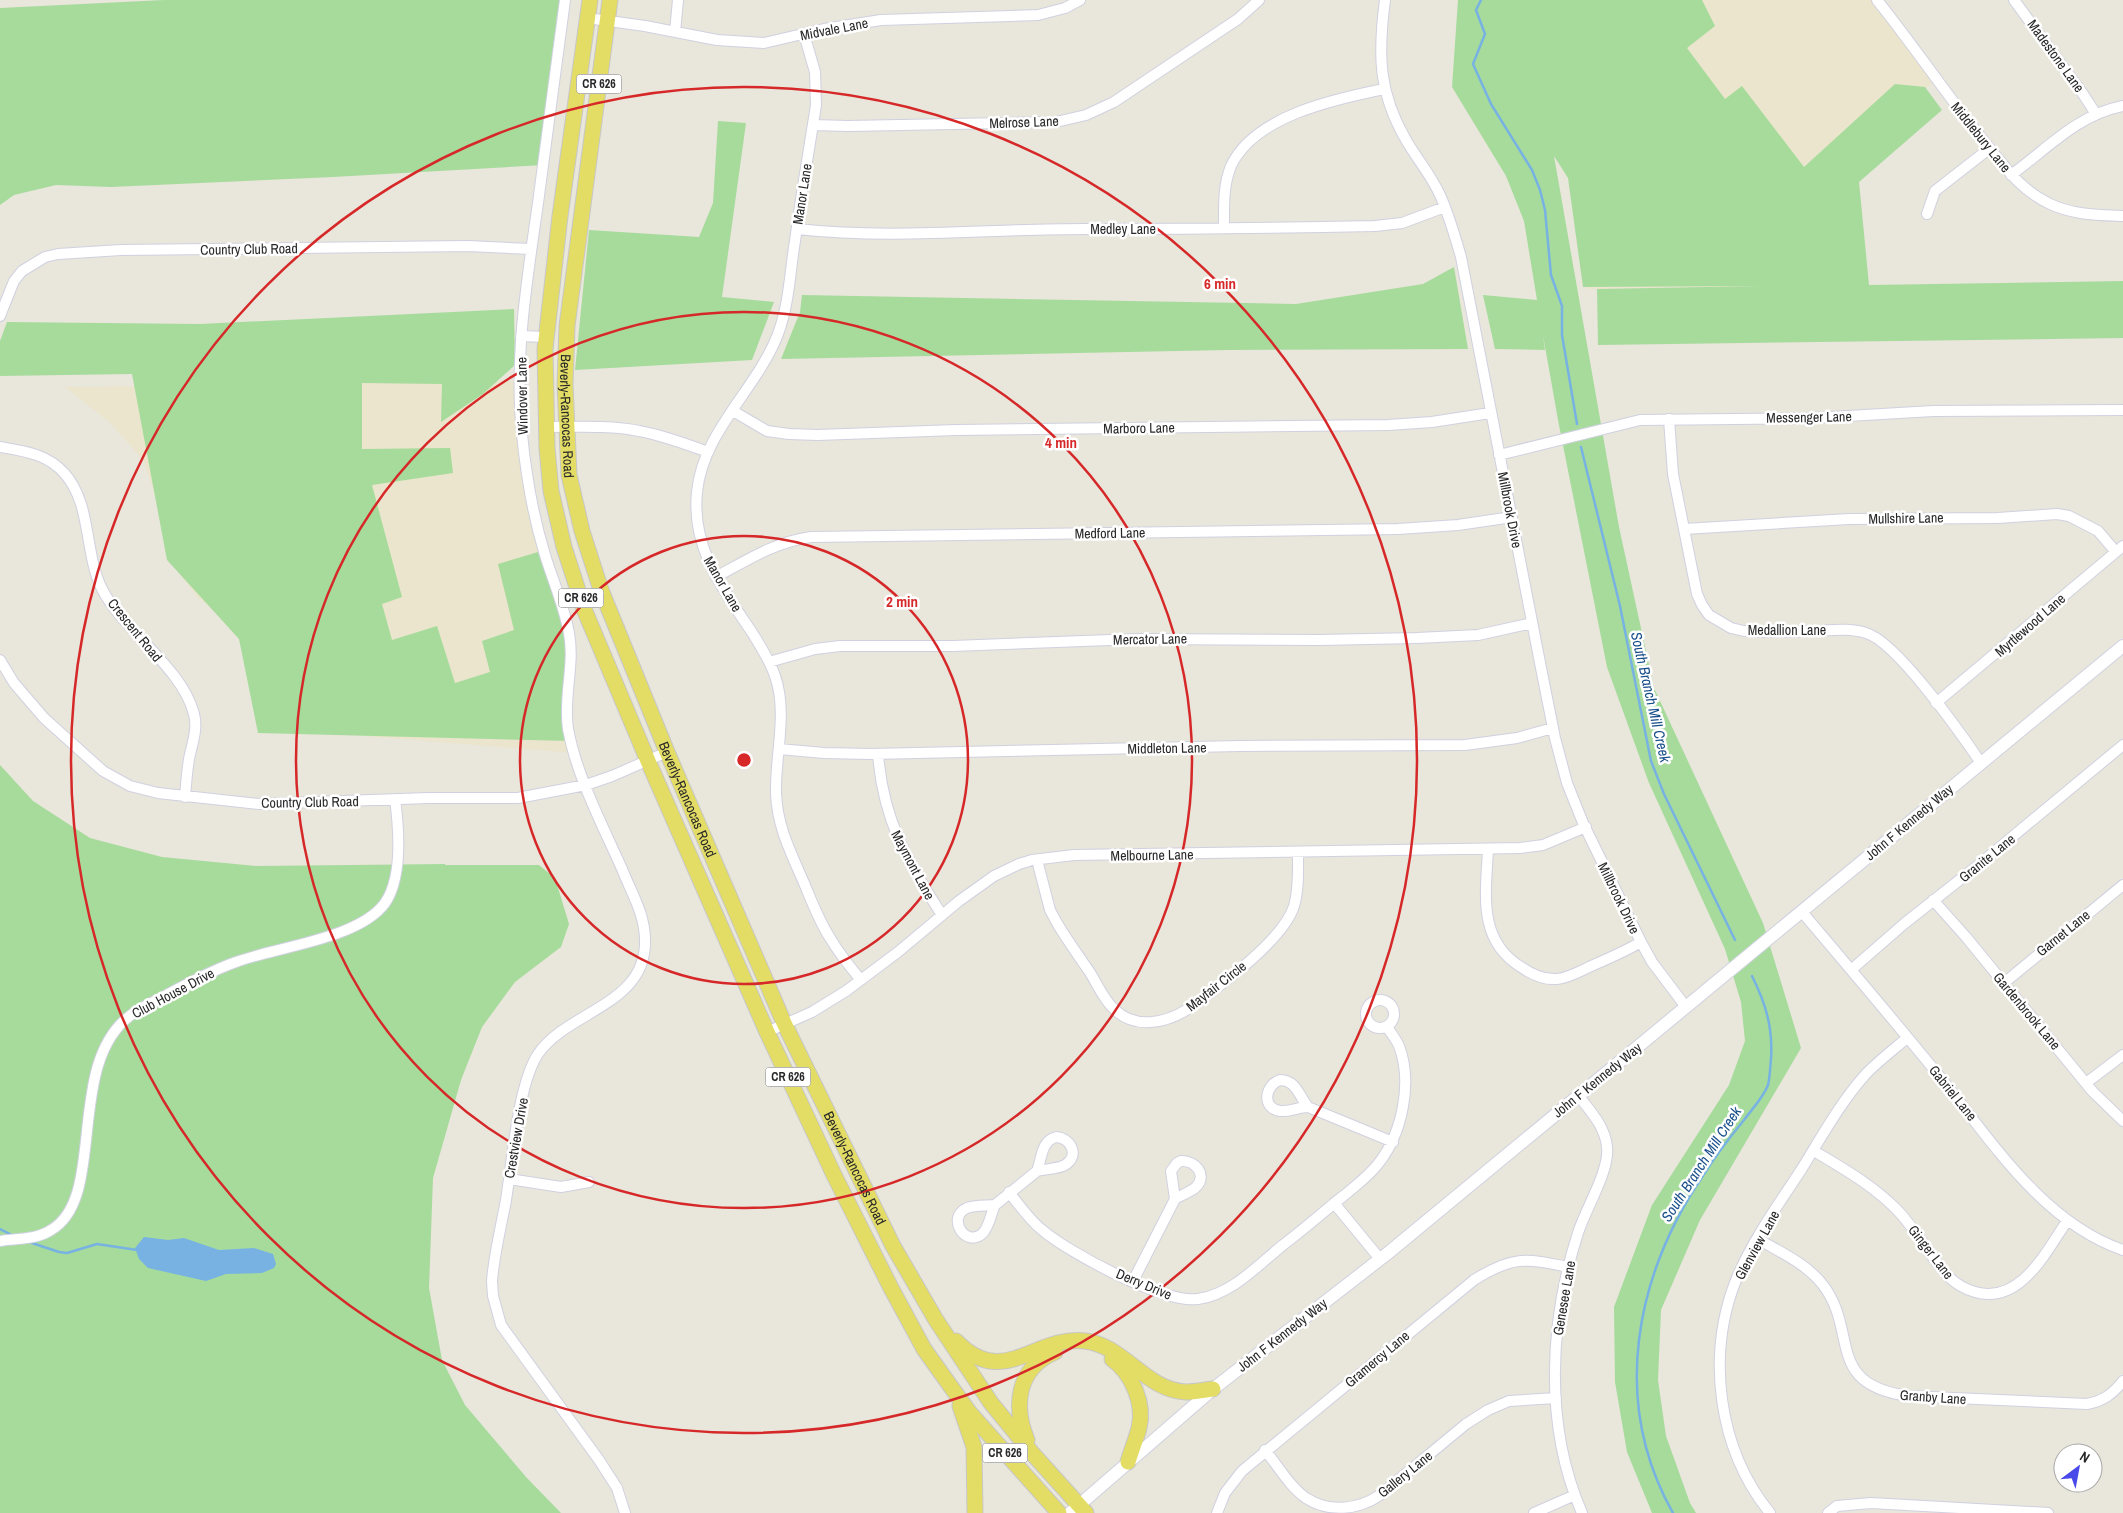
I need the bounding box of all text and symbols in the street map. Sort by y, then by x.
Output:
street label: Midvale Lane [798,14,870,44]
street label: Madestone Lane [2024,16,2088,96]
road number: CR 626 [576,74,622,94]
street label: Middlebury Lane [1947,98,2015,176]
street label: Melrose Lane [989,112,1059,132]
street label: Manor Lane [788,162,816,226]
street label: Medley Lane [1090,220,1156,238]
street label: Country Club Road [200,239,298,259]
text: 6 min [1204,273,1236,294]
street label: Beverly-Rancocas Road [556,354,578,478]
street label: Windover Lane [512,357,532,435]
street label: Messenger Lane [1766,407,1852,427]
street label: Marboro Lane [1103,418,1175,438]
text: 4 min [1045,432,1077,453]
street label: Millbrook Drive [1494,470,1526,550]
street label: Mullshire Lane [1868,508,1944,528]
street label: Medford Lane [1074,523,1146,543]
street label: Manor Lane [700,553,746,615]
road number: CR 626 [558,588,604,608]
street label: Myrtlewood Lane [1991,590,2069,660]
text: 2 min [886,591,918,612]
street label: Crescent Road [104,595,166,665]
street label: Medallion Lane [1748,621,1826,639]
street label: Mercator Lane [1113,629,1187,649]
water label: South Branch Mill Creek [1626,630,1676,765]
street label: Middleton Lane [1127,738,1207,758]
street label: Beverly-Rancocas Road [655,739,720,860]
centre of rings [735,751,753,769]
street label: John F Kennedy Way [1861,780,1957,864]
street label: Country Club Road [261,792,359,812]
street label: Maymont Lane [887,827,939,903]
street label: Granite Lane [1955,830,2019,886]
street label: Melbourne Lane [1110,845,1194,865]
street label: Millbrook Drive [1594,859,1644,937]
street label: Garnet Lane [2033,906,2093,960]
street label: Mayfair Circle [1182,957,1250,1015]
street label: Club House Drive [129,964,217,1022]
street label: Gardenbrook Lane [1989,969,2065,1053]
street label: John F Kennedy Way [1549,1038,1645,1121]
street label: Gabriel Lane [1925,1062,1981,1124]
road number: CR 626 [766,1068,810,1086]
street label: Crestview Drive [500,1096,532,1180]
water label: South Branch Mill Creek [1656,1102,1747,1226]
street label: Beverly-Rancocas Road [820,1108,890,1228]
street label: Glenview Lane [1731,1207,1783,1283]
street label: Ginger Lane [1904,1221,1958,1283]
street label: Genesee Lane [1549,1259,1579,1337]
street label: Derry Drive [1113,1264,1175,1304]
street label: John F Kennedy Way [1233,1294,1331,1376]
street label: Gramercy Lane [1341,1327,1413,1391]
street label: Granby Lane [1899,1386,1967,1408]
north arrow [2053,1443,2103,1493]
road number: CR 626 [982,1444,1028,1462]
street label: Gallery Lane [1374,1447,1436,1501]
text: N [2077,1447,2093,1467]

